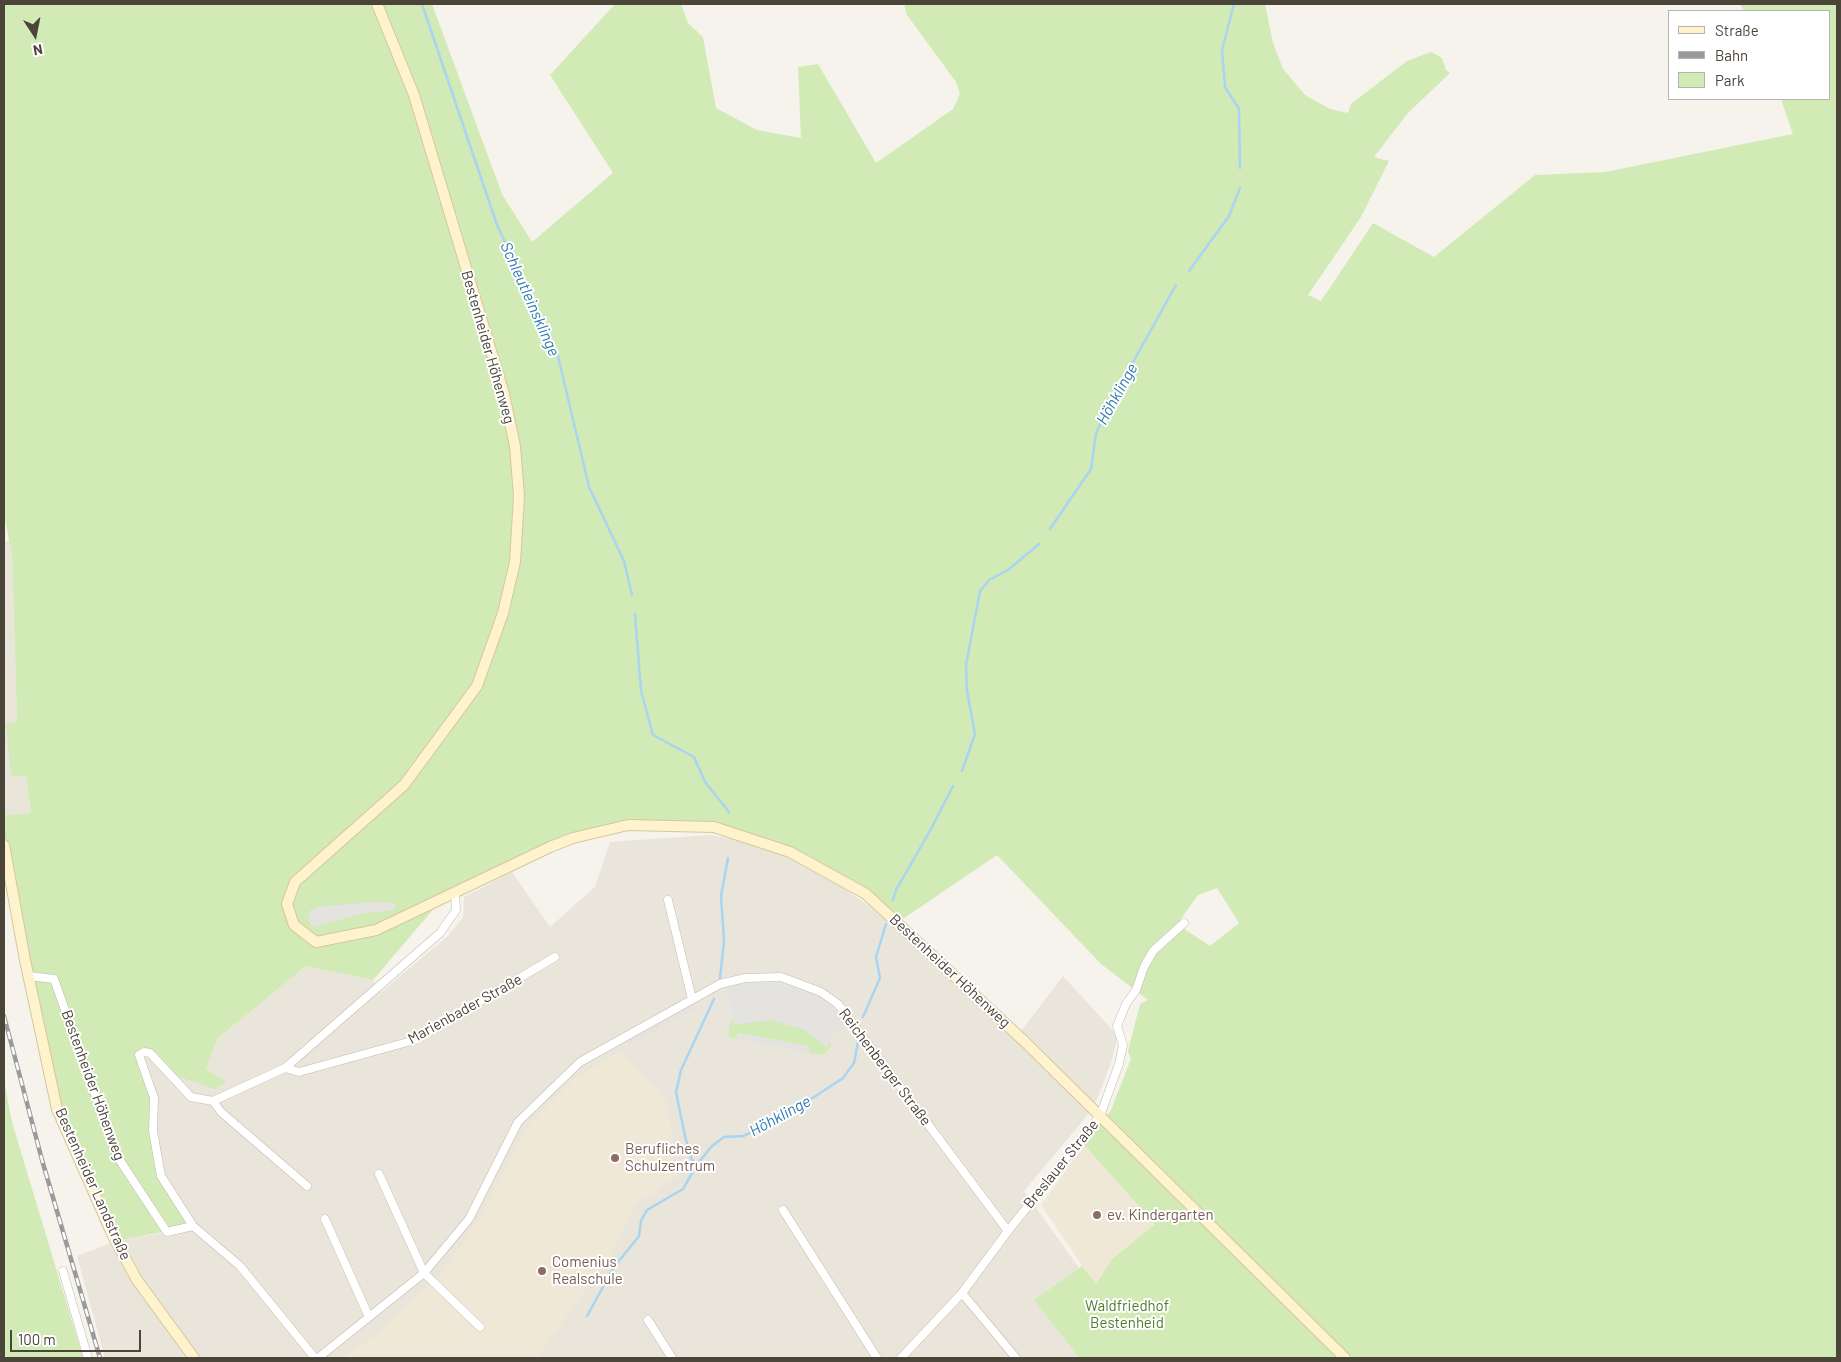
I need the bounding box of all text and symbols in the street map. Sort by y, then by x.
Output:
north arrow [10,10,60,60]
legend [1668,10,1831,100]
text: Straße [1715,21,1759,39]
text: N [32,41,44,59]
text: Bahn [1715,46,1748,64]
text: Park [1715,71,1744,89]
water label: Schleutleinsklinge [496,239,564,359]
street label: Bestenheider Höhenweg [457,268,519,426]
water label: Höhklinge [1092,360,1142,428]
street label: Bestenheider Höhenweg [886,910,1014,1032]
street label: Marienbader Straße [405,970,525,1048]
street label: Reichenberger Straße [835,1005,935,1129]
street label: Bestenheider Höhenweg [57,1007,129,1163]
water label: Höhklinge [746,1091,814,1141]
street label: Bestenheider Landstraße [51,1105,135,1263]
street label: Breslauer Straße [1020,1116,1102,1212]
place label: Berufliches Schulzentrum [625,1140,715,1175]
marker: Berufliches Schulzentrum [609,1152,621,1164]
place label: ev. Kindergarten [1107,1206,1214,1224]
marker: ev. Kindergarten [1091,1209,1103,1221]
place label: Comenius Realschule [552,1253,623,1288]
marker: Comenius Realschule [536,1265,548,1277]
park label: Waldfriedhof Bestenheid [1085,1297,1169,1332]
scale bar [12,1320,144,1352]
text: 100 m [18,1330,56,1348]

